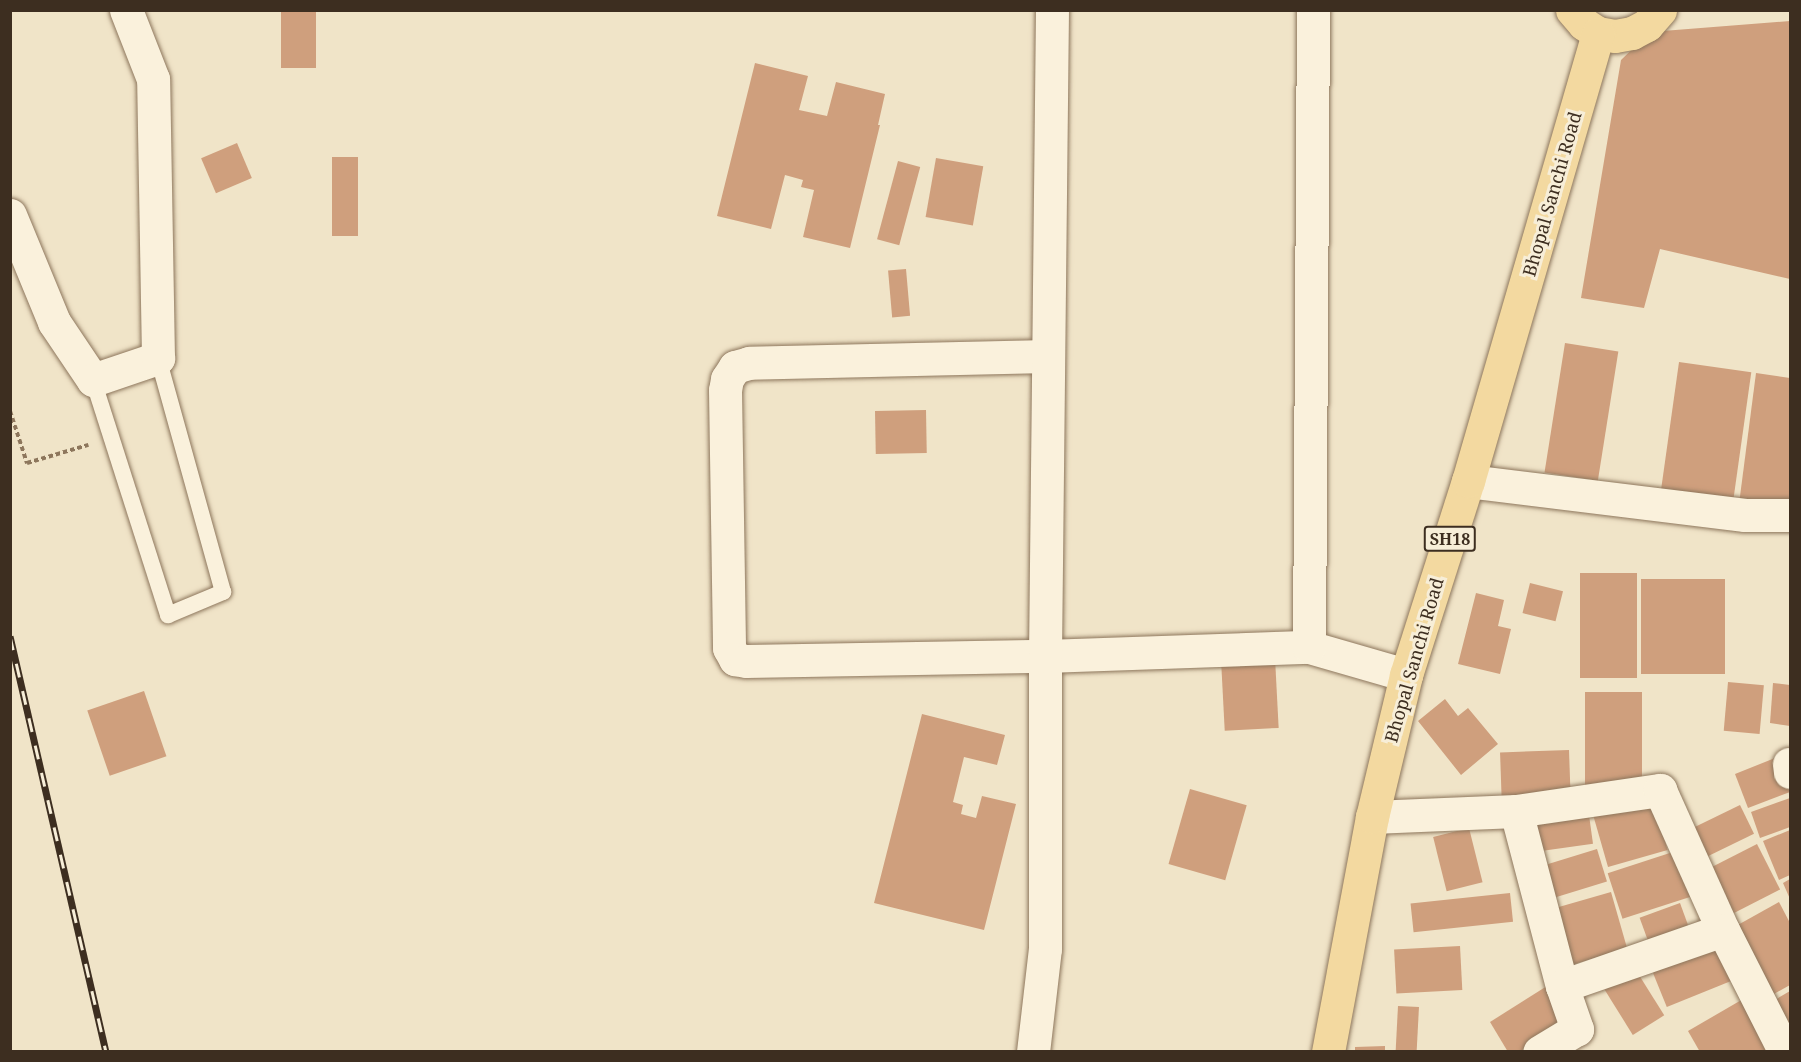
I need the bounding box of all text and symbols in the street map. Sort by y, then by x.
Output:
street label: Bhopal Sanchi Road [1518,109,1586,279]
road number: SH18 [1423,526,1477,552]
street label: Bhopal Sanchi Road [1380,575,1448,745]

